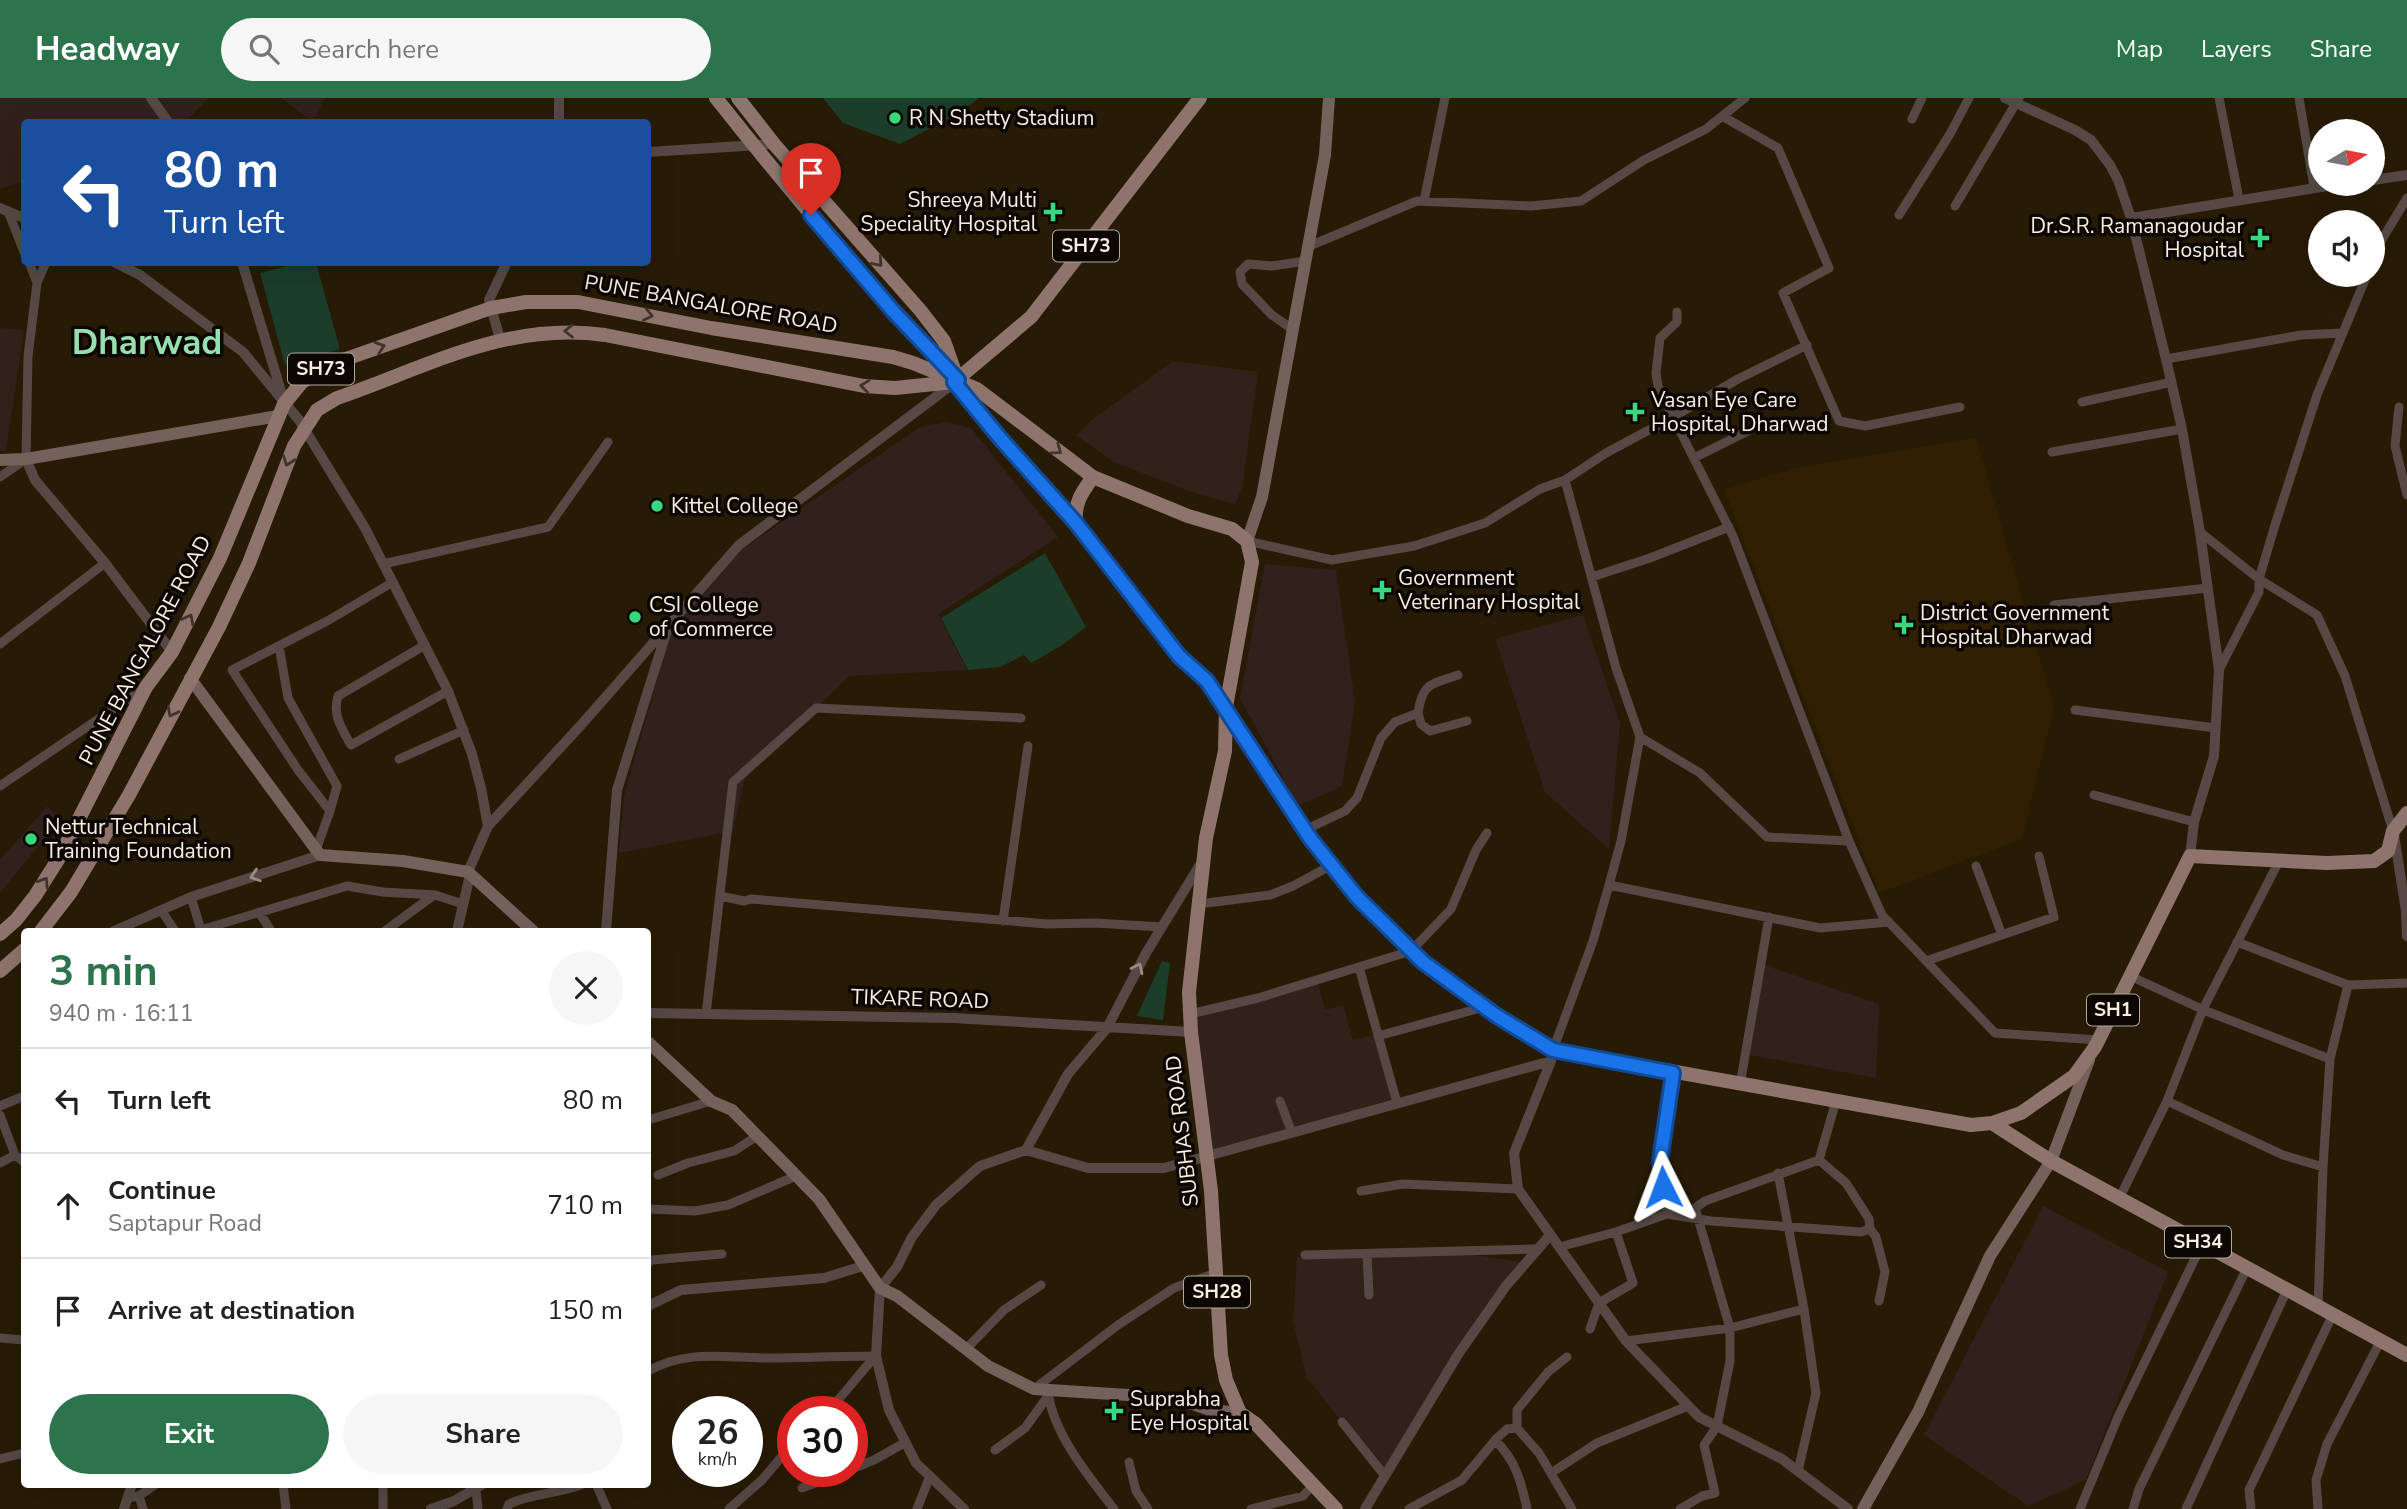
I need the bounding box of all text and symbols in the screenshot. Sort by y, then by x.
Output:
search box [221,18,711,81]
text: Headway [35,27,179,72]
icon: search [245,30,283,68]
text: Search here [301,32,439,67]
text: Map [2116,33,2163,65]
text: Layers [2201,33,2272,65]
text: Share [2310,33,2372,65]
place label: R N Shetty Stadium [909,104,1094,132]
marker: R N Shetty Stadium [887,110,903,126]
north arrow [2308,119,2385,196]
map controls [2308,119,2385,287]
text: 80 m [164,137,279,204]
pin [781,143,841,215]
icon: left [49,147,140,238]
icon: arrive [792,154,830,192]
place label: Shreeya Multi Speciality Hospital [861,186,1038,238]
text: Turn left [164,201,284,244]
marker: Shreeya Multi Speciality Hospital [1043,202,1063,222]
button: sound [2308,210,2385,287]
place label: Dr.S.R. Ramanagoudar Hospital [2031,212,2245,264]
marker: Dr.S.R. Ramanagoudar Hospital [2250,228,2270,248]
road number: SH73 [1053,230,1119,262]
one-way arrow [870,254,882,267]
street label: PUNE BANGALORE ROAD [582,268,840,340]
one-way arrow [642,306,654,321]
district label: Dharwad [72,319,222,366]
one-way arrow [564,324,575,339]
one-way arrow [373,341,386,355]
road number: SH73 [288,354,354,384]
one-way arrow [859,378,871,393]
place label: Vasan Eye Care Hospital, Dharwad [1650,386,1829,438]
marker: Vasan Eye Care Hospital, Dharwad [1625,402,1645,422]
one-way arrow [1049,442,1062,454]
one-way arrow [282,455,296,467]
place label: Kittel College [671,492,798,520]
marker: Kittel College [649,498,665,514]
street label: PUNE BANGALORE ROAD [72,530,218,770]
place label: Government Veterinary Hospital [1397,564,1581,616]
marker: Government Veterinary Hospital [1372,580,1392,600]
place label: CSI College of Commerce [649,591,773,643]
place label: District Government Hospital Dharwad [1920,599,2110,651]
marker: CSI College of Commerce [627,609,643,625]
one-way arrow [181,614,195,626]
marker: District Government Hospital Dharwad [1894,615,1914,635]
one-way arrow [167,705,181,717]
place label: Nettur Technical Training Foundation [45,813,232,865]
marker: Nettur Technical Training Foundation [23,831,39,847]
one-way arrow [249,868,262,882]
one-way arrow [35,877,48,890]
text: 3 min [49,943,158,1000]
button: close [549,951,623,1025]
one-way arrow [1130,963,1144,975]
street label: TIKARE ROAD [850,983,990,1015]
road number: SH1 [2087,994,2139,1026]
text: 940 m · 16:11 [49,998,194,1029]
street label: SUBHAS ROAD [1159,1054,1205,1208]
icon: left [49,1082,87,1120]
text: Turn left [108,1083,211,1118]
text: 80 m [563,1083,623,1118]
position arrow [1626,1150,1700,1224]
text: Continue [108,1173,216,1208]
icon: ahead [49,1187,87,1225]
text: 710 m [547,1188,623,1223]
text: Saptapur Road [108,1208,262,1239]
road number: SH34 [2165,1226,2231,1258]
road number: SH28 [1184,1276,1250,1308]
icon: arrive [49,1292,87,1330]
text: Arrive at destination [108,1293,355,1328]
text: 150 m [547,1293,623,1328]
place label: Suprabha Eye Hospital [1130,1385,1250,1437]
button: Exit [49,1394,329,1474]
button: Share [343,1394,623,1474]
speed limit sign: 30 [777,1396,868,1487]
marker: Suprabha Eye Hospital [1104,1401,1124,1421]
text: 26 [696,1409,739,1456]
text: km/h [698,1447,737,1471]

